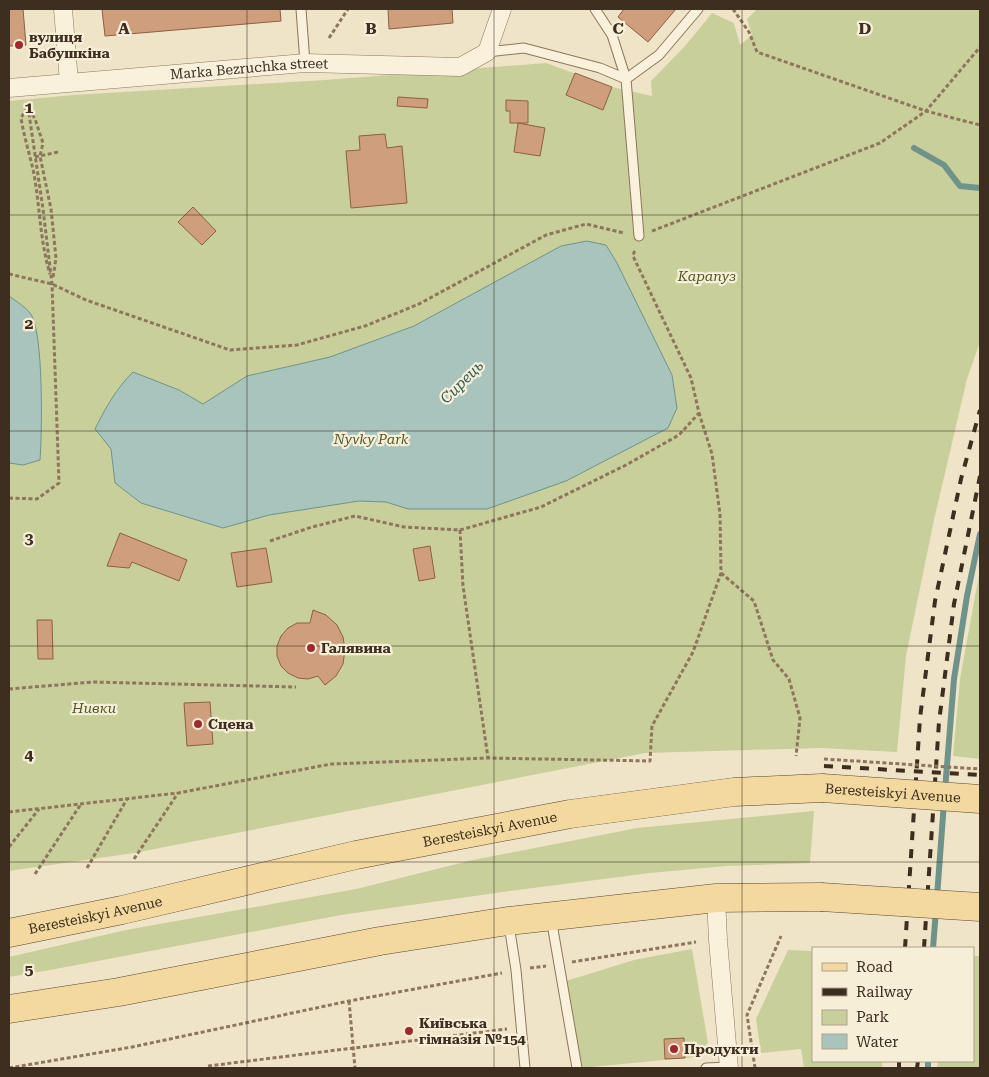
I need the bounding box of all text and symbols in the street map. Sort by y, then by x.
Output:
text: A [118,19,130,38]
text: B [365,19,377,38]
text: C [612,19,624,38]
text: D [859,19,872,38]
place label: вулиця Бабушкіна [29,29,111,61]
marker: вулиця Бабушкіна [13,39,25,51]
street label: Marka Bezruchka street [169,55,328,82]
text: 1 [25,98,34,117]
park label: Карапуз [677,268,736,284]
text: 2 [25,314,34,333]
water label: Сирець [437,357,487,407]
park label: Nyvky Park [333,431,409,447]
text: 3 [25,529,34,548]
place label: Галявина [321,640,391,656]
marker: Галявина [305,642,317,654]
park label: Нивки [71,700,116,716]
place label: Сцена [208,716,254,732]
marker: Сцена [192,718,204,730]
text: 4 [25,745,34,764]
street label: Beresteiskyi Avenue [824,780,962,806]
street label: Beresteiskyi Avenue [421,809,559,850]
street label: Beresteiskyi Avenue [27,893,164,937]
legend [812,947,974,1062]
text: Road [856,958,893,976]
text: 5 [25,960,34,979]
text: Railway [856,983,913,1001]
text: Park [856,1008,890,1026]
place label: Київська гімназія №154 [419,1015,526,1047]
marker: Київська гімназія №154 [403,1025,415,1037]
text: Water [856,1033,898,1051]
place label: Продукти [684,1041,759,1057]
marker: Продукти [668,1043,680,1055]

